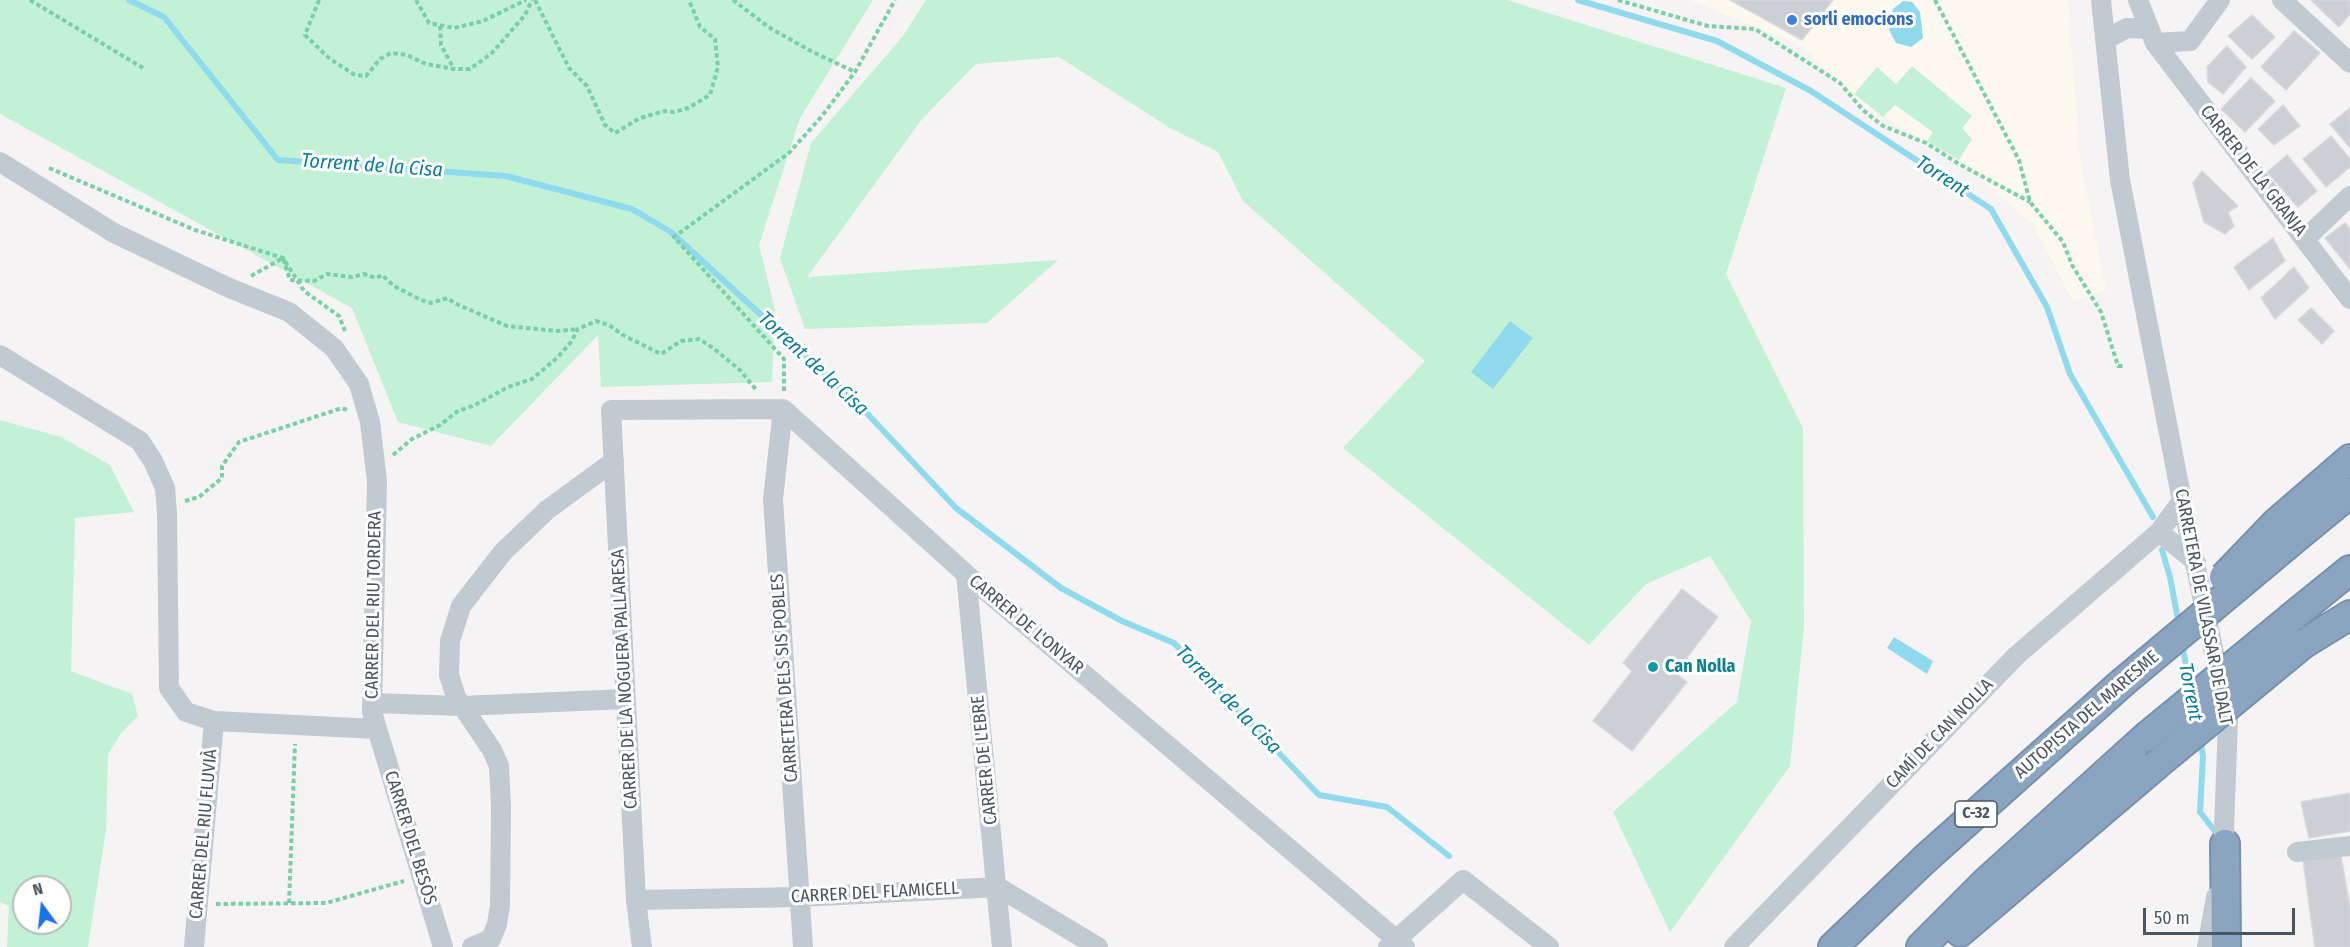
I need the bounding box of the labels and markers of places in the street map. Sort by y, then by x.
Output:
place label: sorli emocions [1804,9,1913,31]
marker: sorli emocions [1785,13,1799,27]
place label: Can Nolla [1665,656,1735,678]
marker: Can Nolla [1646,660,1660,674]

